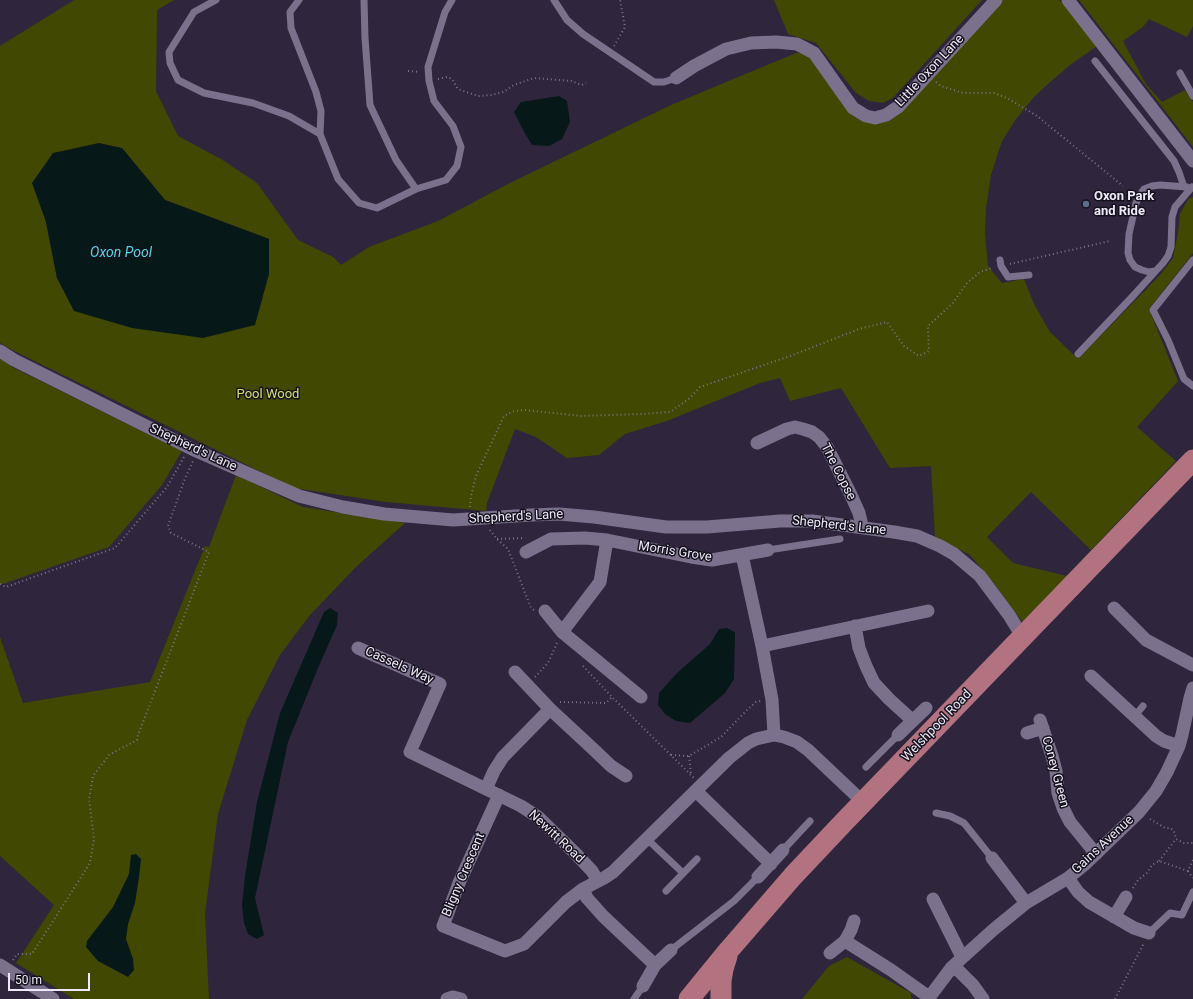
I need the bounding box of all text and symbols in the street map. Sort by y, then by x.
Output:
street label: Little Oxon Lane [893,32,967,110]
place label: Oxon Park and Ride [1094,189,1154,220]
marker: Oxon Park and Ride [1081,199,1091,209]
water label: Oxon Pool [90,245,152,261]
park label: Pool Wood [237,387,299,403]
street label: Shepherd's Lane [147,421,239,475]
street label: The Copse [817,441,859,503]
street label: Shepherd's Lane [468,507,564,527]
street label: Shepherd's Lane [791,513,887,539]
street label: Morris Grove [637,538,713,566]
street label: Cassels Way [362,644,436,688]
street label: Welshpool Road [899,687,975,765]
street label: Coney Green [1038,735,1072,809]
street label: Newitt Road [525,807,587,867]
street label: Gains Avenue [1069,812,1137,878]
street label: Bligny Crescent [439,831,489,919]
scale bar [10,965,92,991]
text: 50 m [15,973,42,987]

